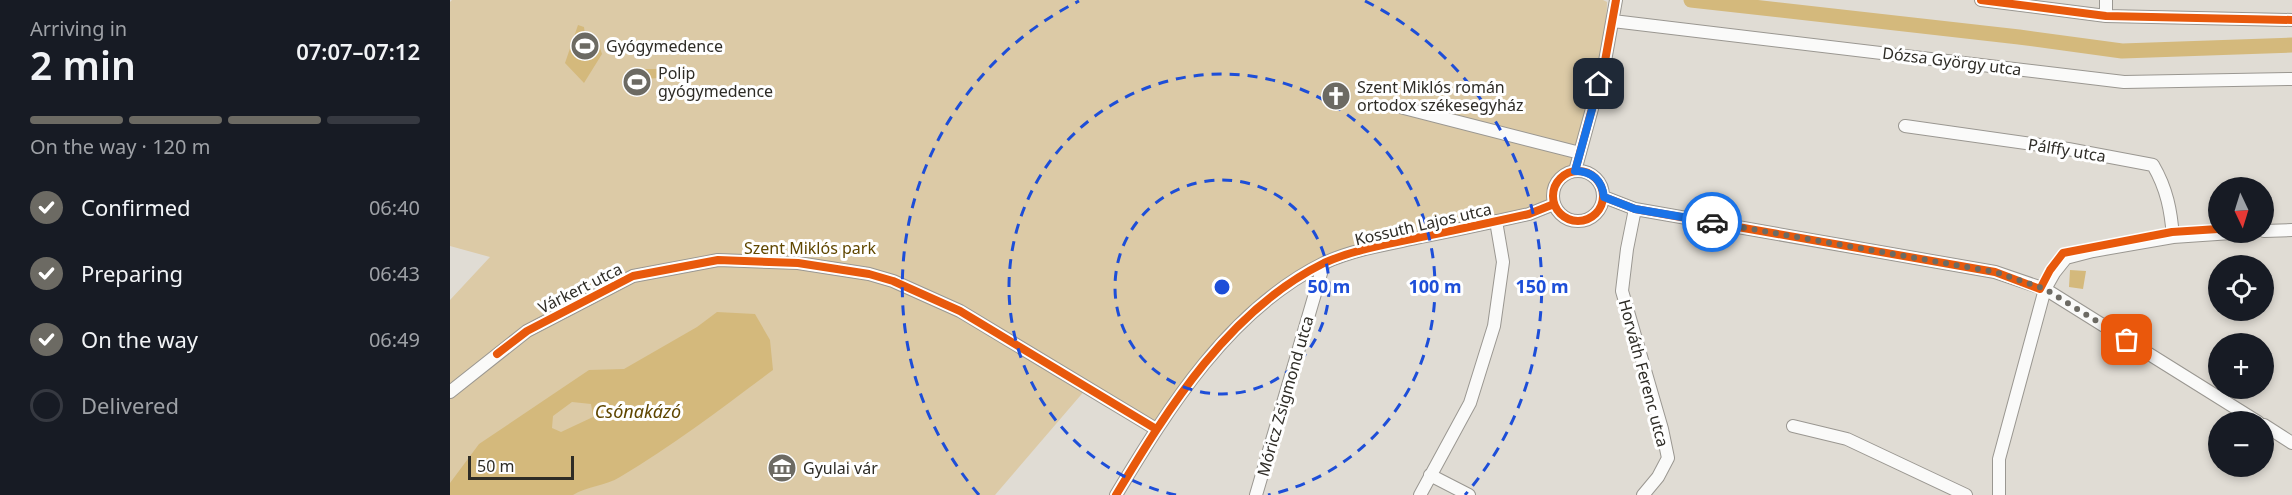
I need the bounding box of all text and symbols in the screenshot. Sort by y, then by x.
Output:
text: Arriving in [30,15,127,42]
sports icon: Gyógymedence [569,30,601,62]
place label: Gyógymedence [606,35,723,57]
text: 07:07–07:12 [296,36,420,66]
text: 2 min [30,38,136,91]
street label: Dózsa György utca [1881,42,2023,80]
pin [1573,58,1624,109]
place label: Polip gyógymedence [658,62,773,102]
sports icon: Polip gyógymedence [621,66,653,98]
icon: home [1582,67,1615,100]
place label: Szent Miklós román ortodox székesegyház [1357,76,1523,116]
church icon: Szent Miklós román ortodox székesegyház [1320,80,1352,112]
text: On the way · 120 m [30,133,210,160]
street label: Pálffy utca [2027,133,2107,167]
north arrow [2208,177,2274,243]
map controls [2208,177,2274,477]
icon: check [30,191,63,224]
text: Confirmed [81,192,191,222]
courier [1682,192,1742,252]
text: 06:40 [369,194,420,221]
street label: Kossuth Lajos utca [1352,198,1494,250]
icon: car [1696,206,1729,239]
park label: Szent Miklós park [744,237,876,259]
button: locate [2208,255,2274,321]
icon: check [30,257,63,290]
street label: Várkert utca [534,257,626,319]
text: Preparing [81,258,183,288]
text: 06:43 [369,260,420,287]
text: 50 m [1308,274,1350,298]
text: 100 m [1408,274,1462,298]
text: 150 m [1515,274,1569,298]
centre of rings [1212,277,1232,297]
street label: Horváth Ferenc utca [1614,297,1674,449]
street label: Móricz Zsigmond utca [1252,313,1318,479]
pin [2101,314,2152,365]
icon: check [30,323,63,356]
icon: bag [2110,323,2143,356]
text: On the way [81,324,198,354]
text: 06:49 [369,326,420,353]
button: + [2208,333,2274,399]
text: Delivered [81,390,179,420]
water label: Csónakázó [595,399,681,423]
button: − [2208,411,2274,477]
museum icon: Gyulai vár [766,452,798,484]
scale bar [468,453,574,480]
text: 50 m [477,455,514,477]
place label: Gyulai vár [803,457,878,479]

